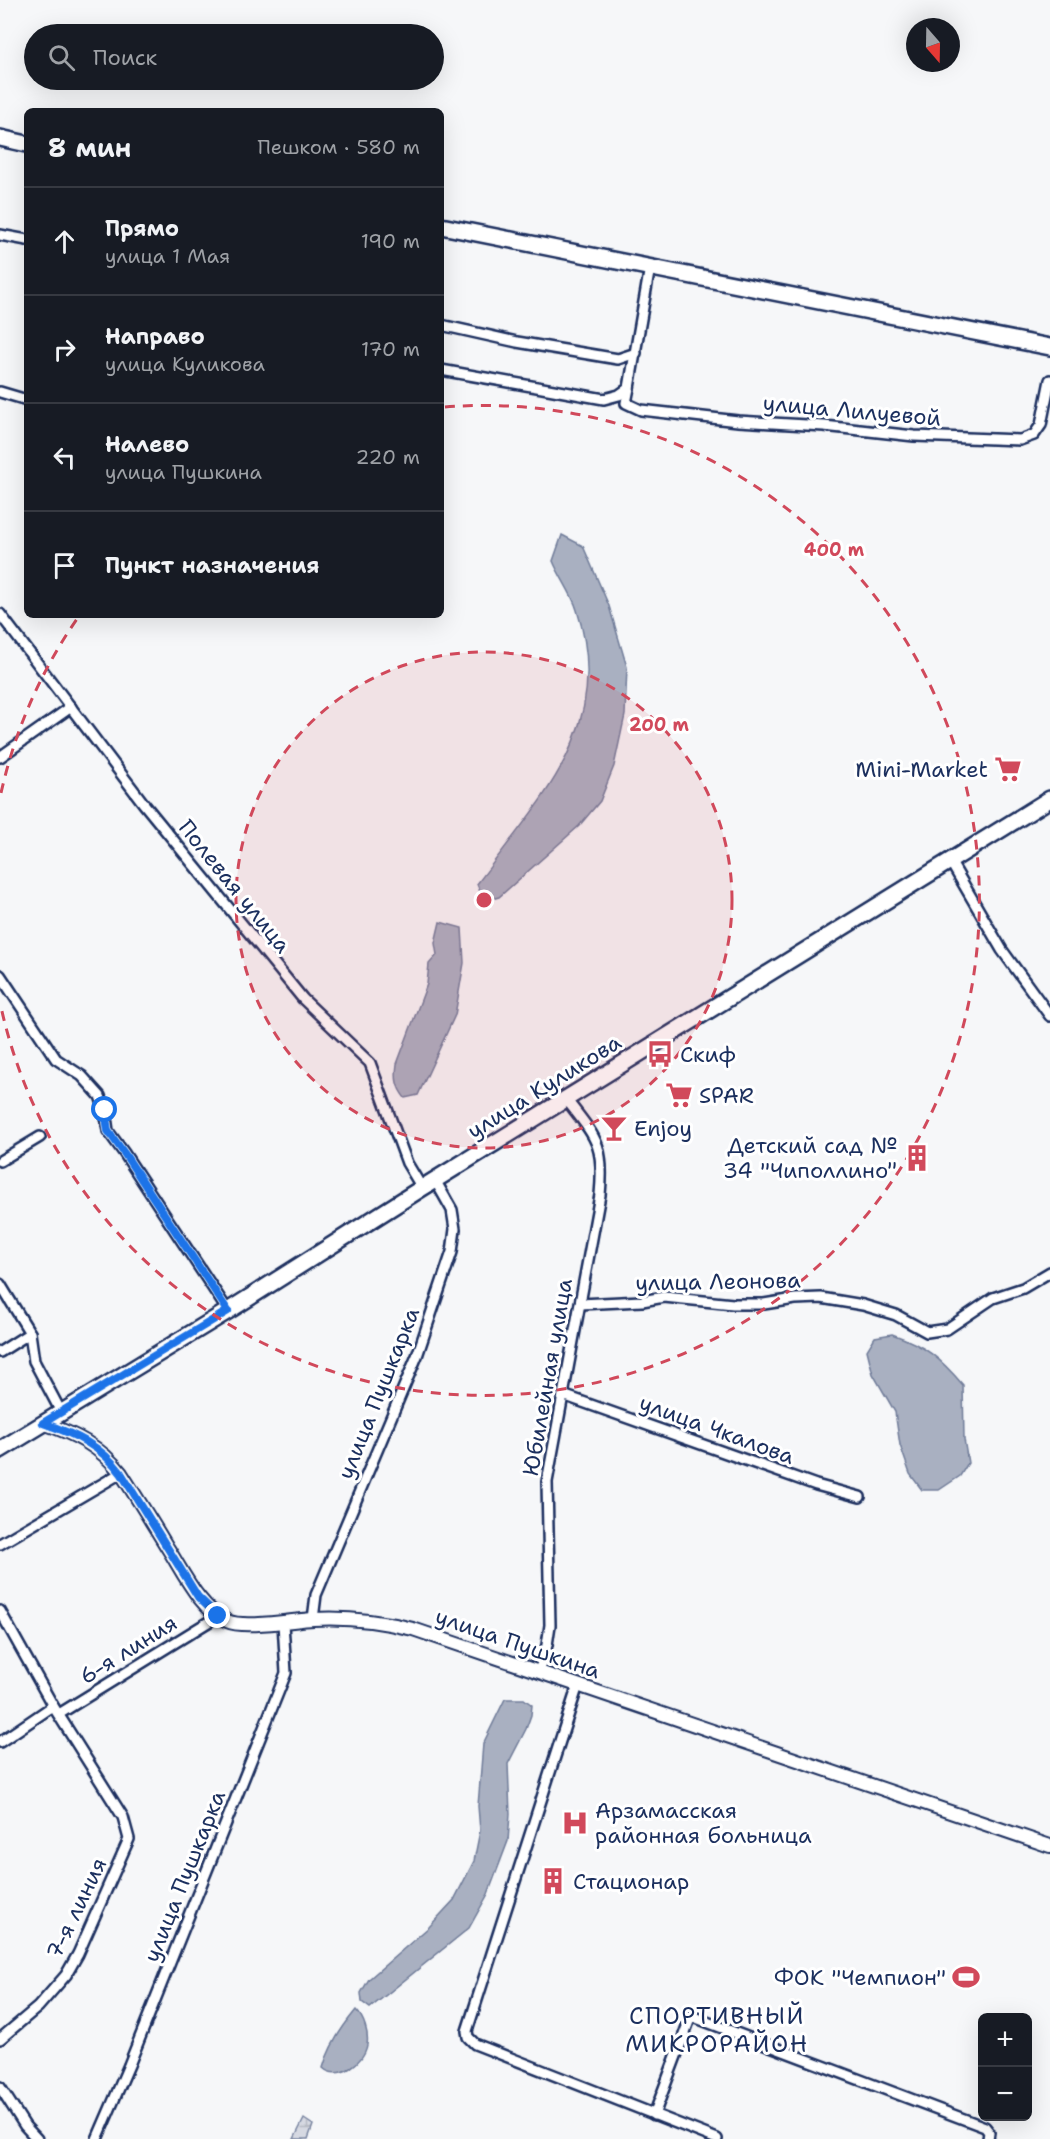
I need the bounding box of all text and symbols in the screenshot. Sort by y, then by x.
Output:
north arrow [906,18,960,72]
search box [24,24,444,90]
icon: search [45,41,78,74]
text: Поиск [93,43,157,72]
text: 8 мин [48,130,131,165]
text: Пешком · 580 m [257,134,420,160]
text: Прямо [105,214,179,243]
icon: ahead [48,225,81,258]
text: 190 m [361,228,420,254]
text: улица 1 Мая [105,243,230,269]
text: Направо [105,322,205,351]
icon: right [48,333,81,366]
text: 170 m [361,336,420,362]
text: улица Куликова [105,351,265,377]
street label: улица Лилуевой [762,388,942,433]
text: Налево [105,430,189,459]
icon: left [48,441,81,474]
text: 220 m [356,444,420,470]
text: улица Пушкина [105,459,262,485]
text: 400 m [804,538,865,562]
icon: arrive [48,549,81,582]
text: Пункт назначения [105,551,319,580]
text: 200 m [629,713,690,737]
supermarket icon: Mini-Market [993,754,1023,784]
place label: Mini-Market [855,755,988,784]
street label: Полевая улица [172,814,297,959]
centre of rings [474,890,494,910]
street label: улица Куликова [462,1027,627,1145]
bus stop icon: Скиф [645,1039,675,1069]
place label: Скиф [680,1040,736,1069]
supermarket icon: SPAR [664,1080,694,1110]
place label: SPAR [699,1081,754,1110]
route start [91,1096,117,1122]
bar icon: Enjoy [599,1113,629,1143]
place label: Enjoy [634,1114,692,1143]
place label: Детский сад № 34 "Чиполлино" [723,1131,897,1185]
building icon: Детский сад № 34 "Чиполлино" [902,1143,932,1173]
street label: улица Леонова [635,1266,801,1297]
street label: Юбилейная улица [516,1276,579,1478]
street label: улица Пушкарка [331,1303,426,1483]
street label: улица Чкалова [635,1388,799,1471]
route end [204,1602,230,1628]
street label: улица Пушкина [431,1602,604,1685]
street label: 6-я линия [74,1608,182,1691]
street label: улица Пушкарка [137,1786,232,1966]
place label: Арзамасская районная больница [595,1796,812,1850]
hospital icon: Арзамасская районная больница [560,1808,590,1838]
street label: 7-я линия [40,1853,113,1964]
building icon: Стационар [538,1866,568,1896]
place label: Стационар [573,1867,689,1896]
sports icon: ФОК "Чемпион" [951,1962,981,1992]
place label: ФОК "Чемпион" [774,1963,946,1992]
district label: СПОРТИВНЫЙ МИКРОРАЙОН [625,2000,809,2060]
map controls [978,2013,1032,2121]
button: + [978,2013,1032,2067]
button: − [978,2067,1032,2121]

